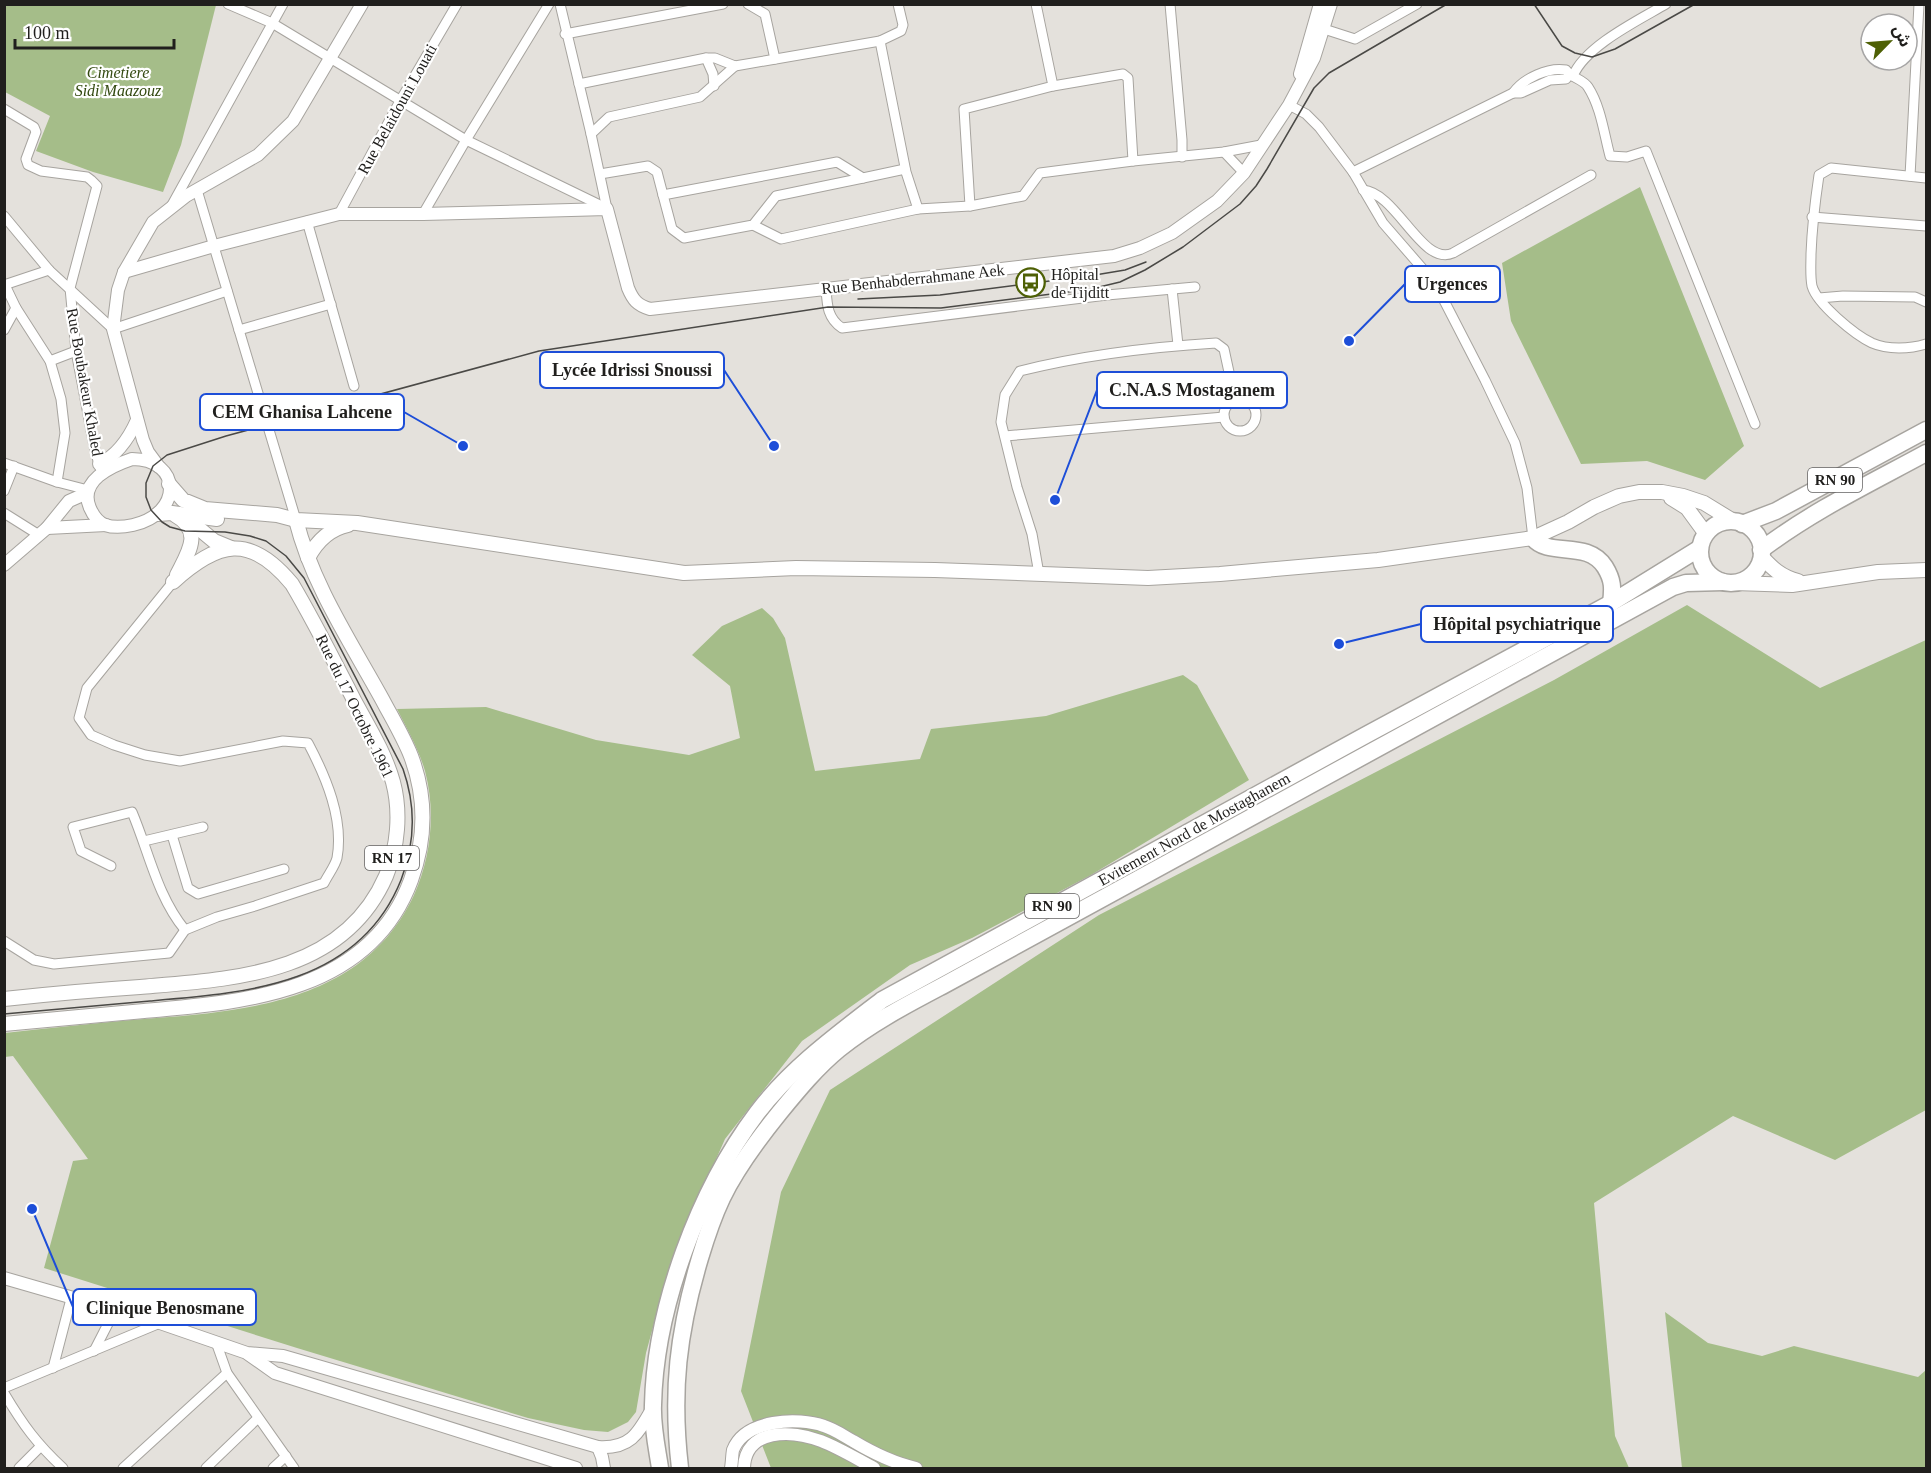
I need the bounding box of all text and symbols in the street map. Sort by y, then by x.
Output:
scale bar [15,12,174,50]
north arrow [1859,12,1919,72]
text: ش [1889,22,1915,50]
text: 100 m [24,23,70,43]
street label: Rue Belaidouni Louati [354,41,440,177]
park label: Cimetiere Sidi Maazouz [75,64,162,99]
street label: Rue Benhabderrahmane Aek [821,261,1005,297]
place label: Hôpital de Tijditt [1051,266,1110,302]
callout: Urgences [1405,266,1500,302]
bus stop icon: Hôpital de Tijditt [1014,267,1046,299]
text: Urgences [1417,274,1487,294]
street label: Rue Boubakeur Khaled [64,307,106,457]
callout: Lycée Idrissi Snoussi [540,352,724,388]
text: Lycée Idrissi Snoussi [552,360,712,380]
callout: C.N.A.S Mostaganem [1097,372,1287,408]
text: C.N.A.S Mostaganem [1109,380,1275,400]
callout: CEM Ghanisa Lahcene [200,394,404,430]
text: CEM Ghanisa Lahcene [212,402,392,422]
road number: RN 90 [1808,468,1862,492]
callout: Hôpital psychiatrique [1421,606,1613,642]
text: Hôpital psychiatrique [1433,614,1601,634]
street label: Rue du 17 Octobre 1961 [313,632,397,780]
street label: Evitement Nord de Mostaghanem [1095,769,1294,890]
road number: RN 17 [365,846,419,870]
road number: RN 90 [1025,894,1079,918]
callout: Clinique Benosmane [73,1289,256,1325]
text: Clinique Benosmane [86,1298,244,1318]

